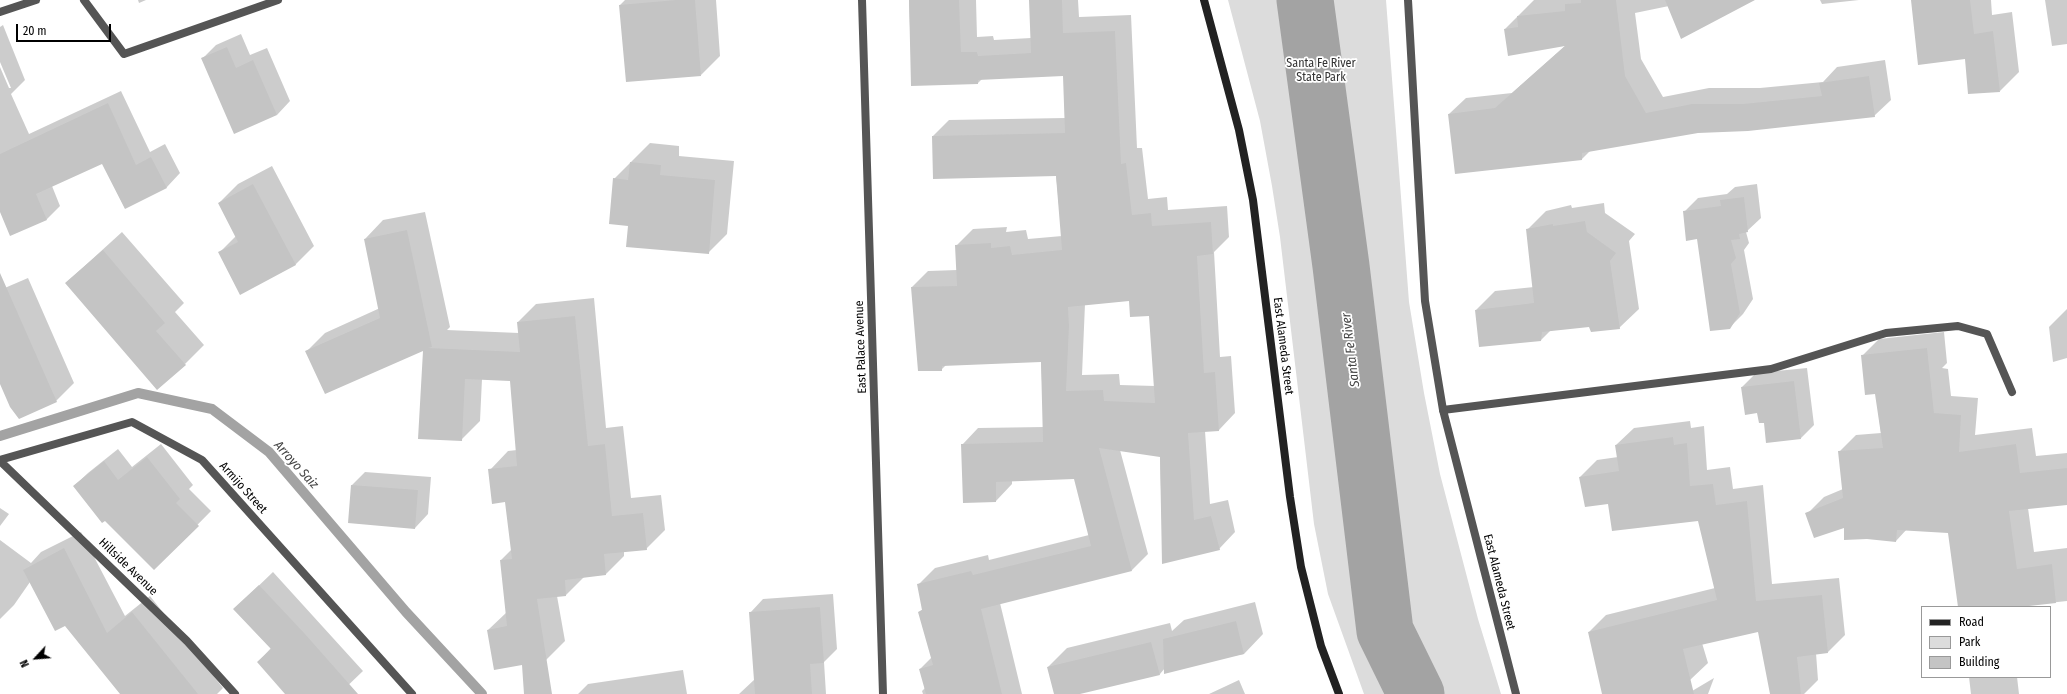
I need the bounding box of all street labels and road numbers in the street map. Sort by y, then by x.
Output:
street label: East Alameda Street [1270,296,1296,396]
street label: East Palace Avenue [852,300,870,394]
street label: Armijo Street [216,459,270,517]
street label: East Alameda Street [1480,533,1518,631]
street label: Hillside Avenue [96,535,160,599]

